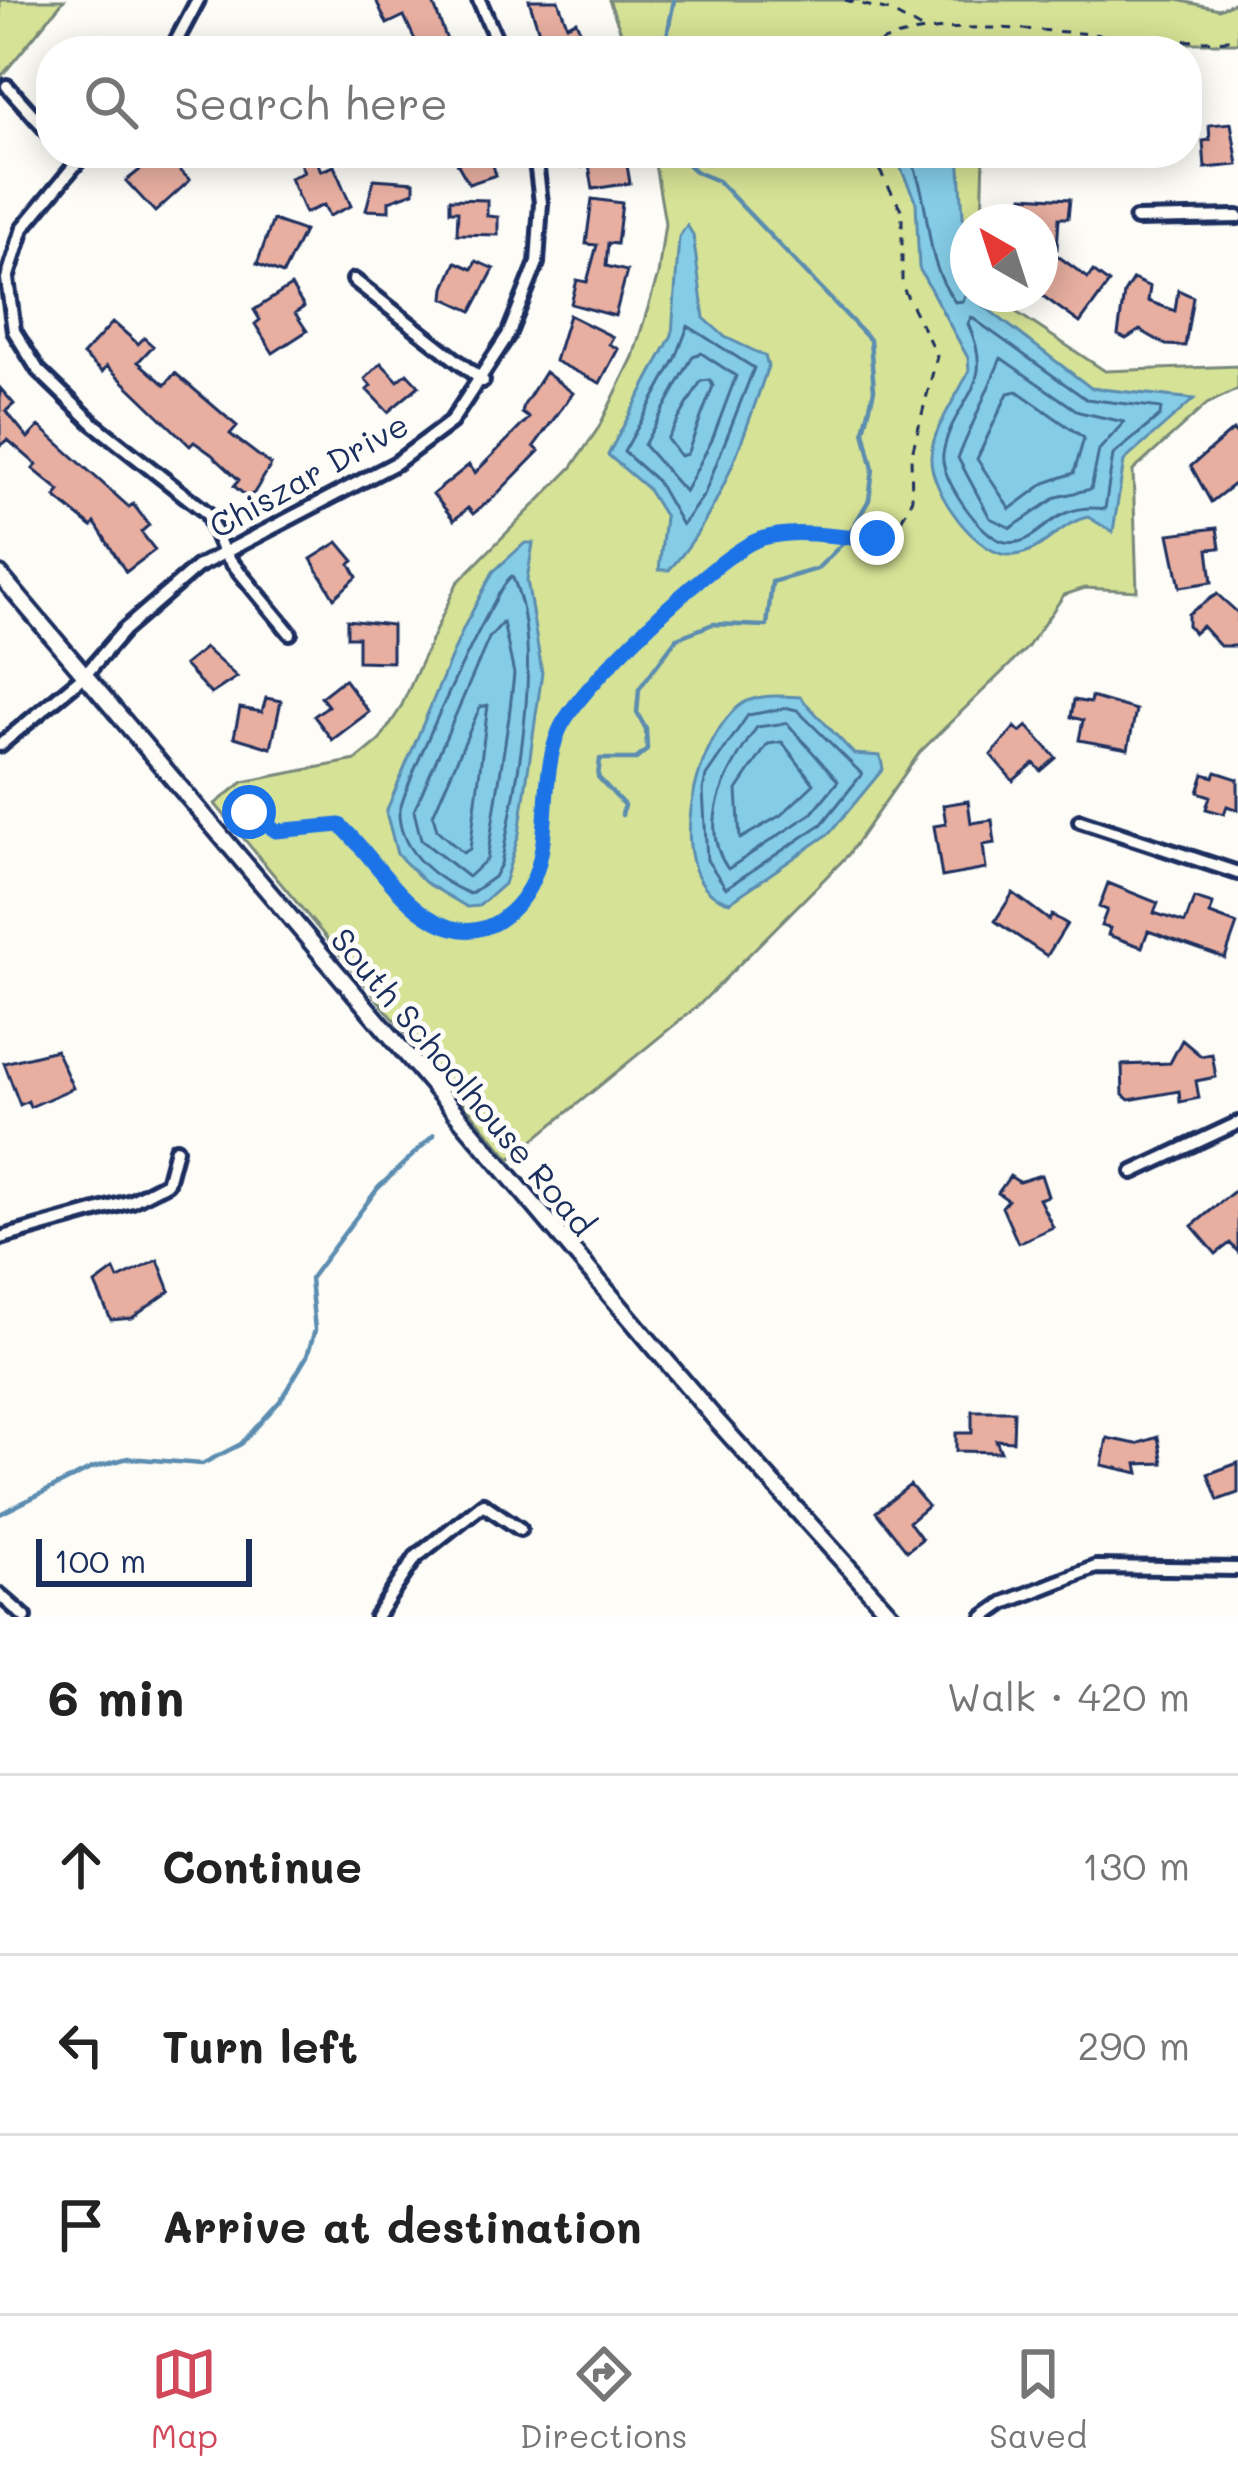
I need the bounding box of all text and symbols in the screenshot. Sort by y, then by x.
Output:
search box [36,36,1202,168]
icon: search [78,69,144,135]
text: Search here [174,73,448,131]
north arrow [950,204,1058,312]
street label: Chiszar Drive [201,401,415,547]
route end [850,511,904,565]
route start [222,785,276,839]
street label: South Schoolhouse Road [322,918,606,1244]
scale bar [36,1533,252,1586]
text: 100 m [54,1538,146,1581]
text: 6 min [48,1662,184,1729]
text: Walk · 420 m [947,1670,1190,1721]
icon: ahead [48,1832,114,1898]
text: Continue [162,1836,362,1894]
text: 130 m [1082,1839,1190,1890]
icon: left [48,2012,114,2078]
text: Turn left [162,2016,358,2074]
text: 290 m [1078,2019,1190,2070]
icon: arrive [48,2192,114,2258]
text: Arrive at destination [162,2196,642,2254]
tab: Map [151,2341,218,2456]
tab: Directions [520,2341,687,2456]
tab: Saved [989,2341,1087,2456]

